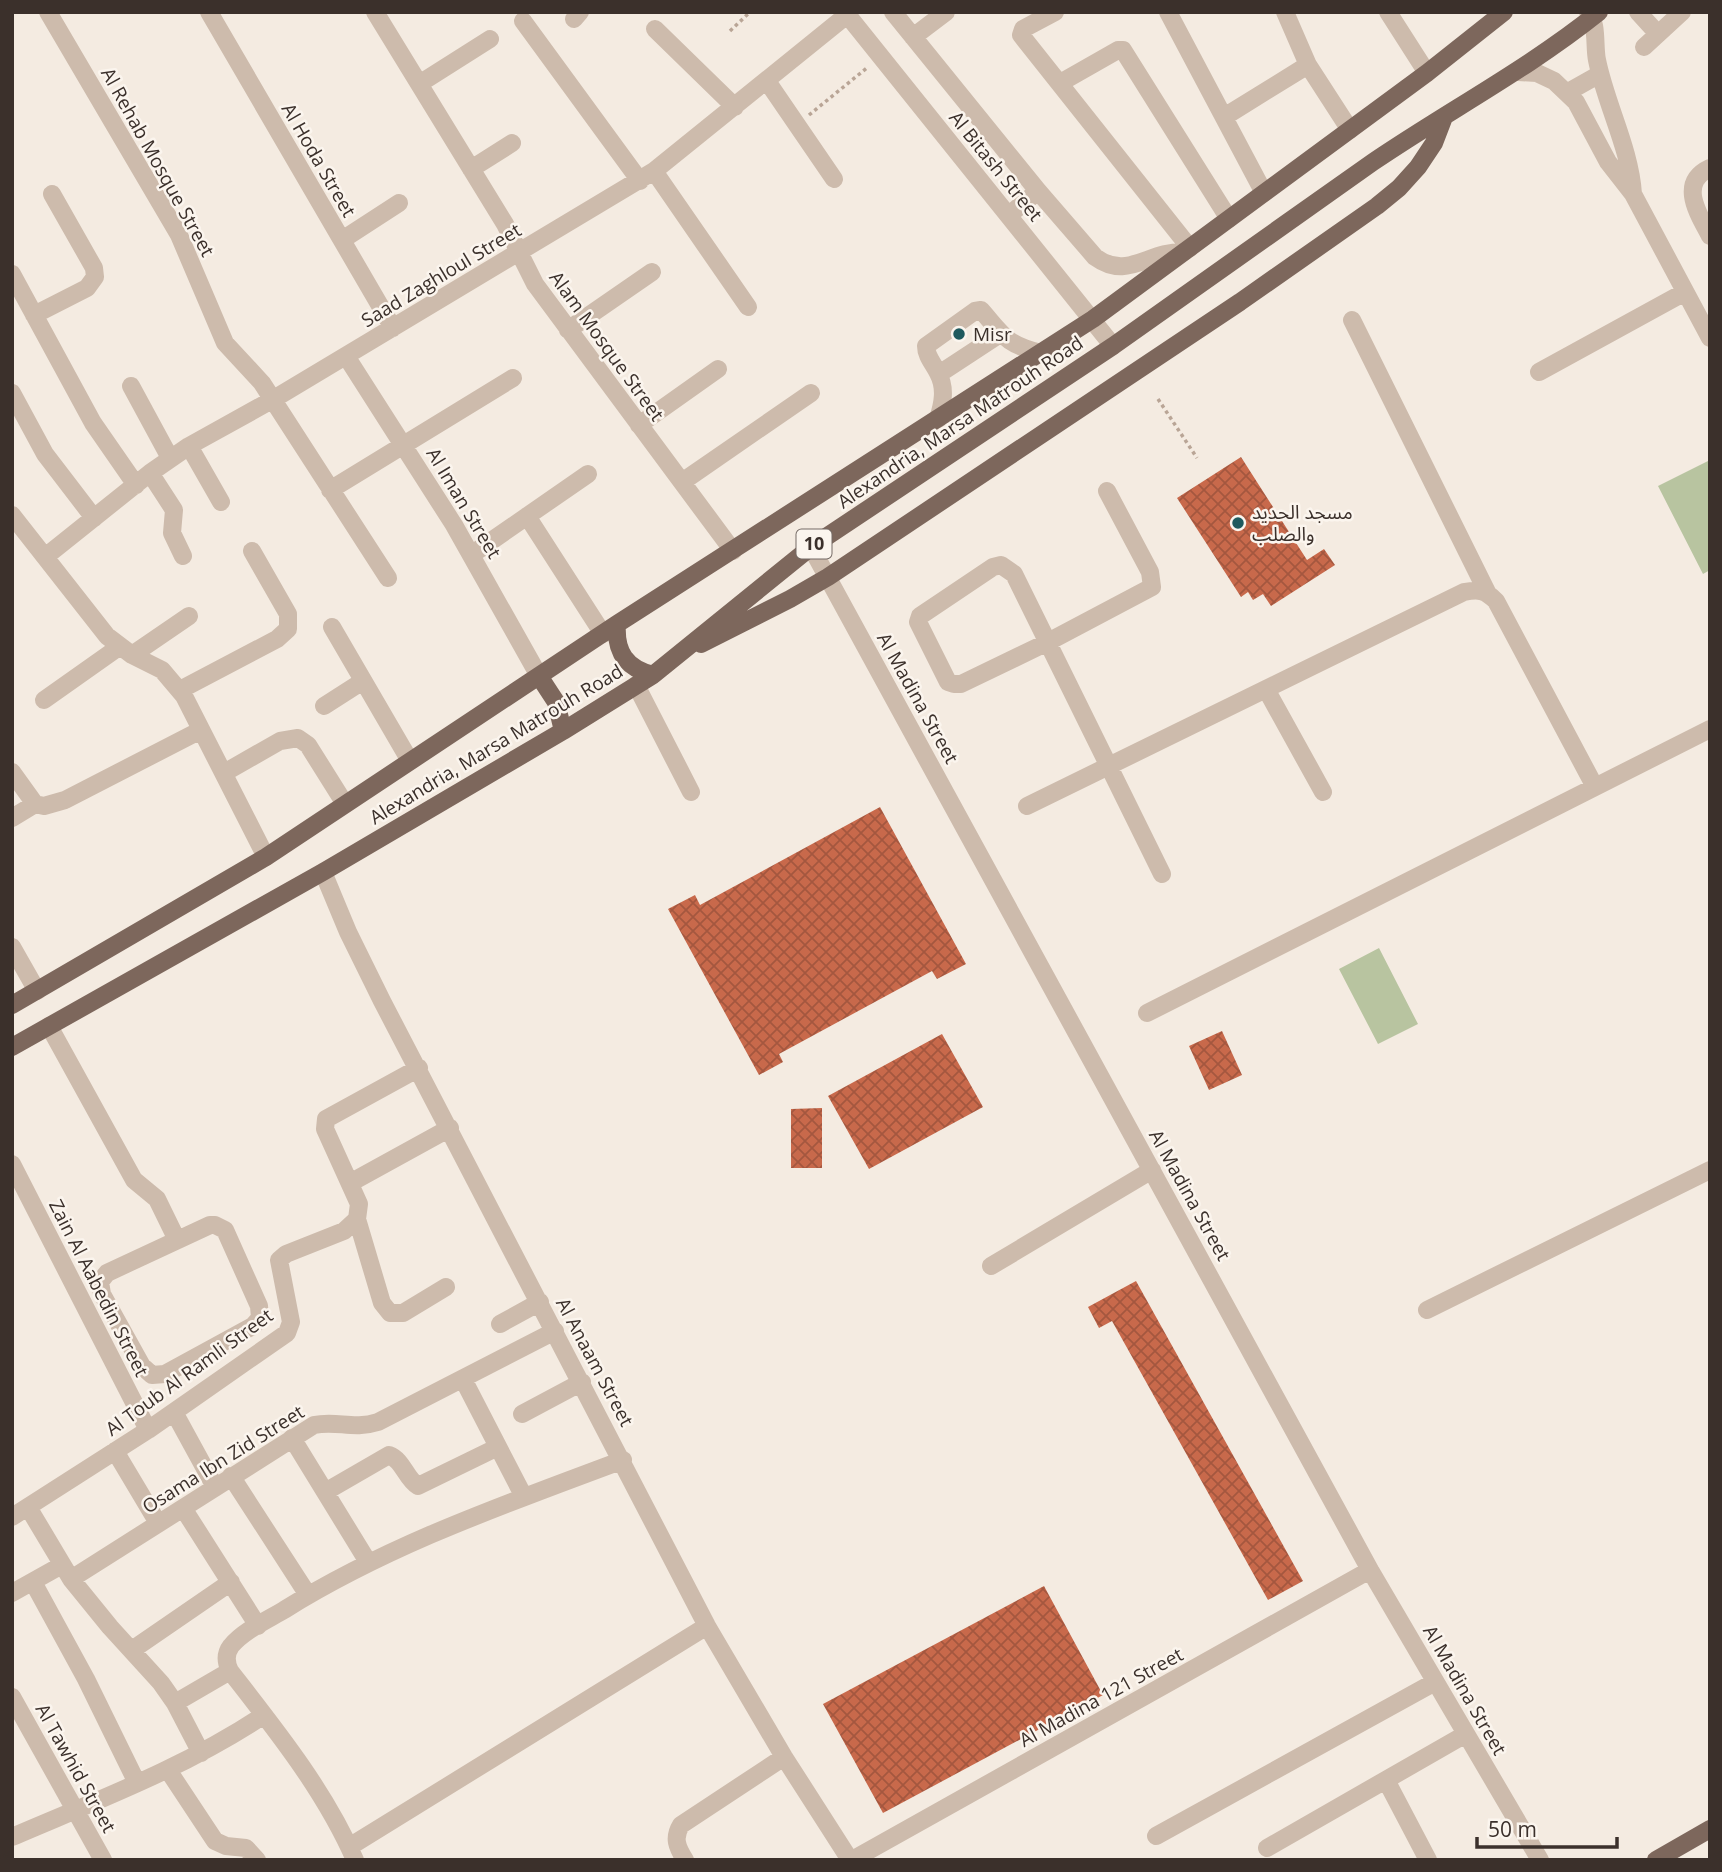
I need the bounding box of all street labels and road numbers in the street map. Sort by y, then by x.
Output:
street label: Al Rehab Mosque Street [95,63,221,261]
street label: Al Hoda Street [276,98,362,222]
street label: Al Bitash Street [943,105,1049,227]
street label: Saad Zaghloul Street [356,217,526,333]
street label: Alam Mosque Street [544,266,670,426]
street label: Alexandria, Marsa Matrouh Road [832,330,1088,514]
street label: Al Iman Street [421,443,507,563]
road number: 10 [796,530,832,558]
street label: Al Madina Street [871,628,965,768]
street label: Alexandria, Marsa Matrouh Road [364,658,628,830]
street label: Al Madina Street [1143,1125,1237,1265]
street label: Zain Al Aabedin Street [43,1195,155,1381]
street label: Al Anaam Street [550,1293,640,1431]
street label: Al Toub Al Ramli Street [100,1302,278,1442]
street label: Osama Ibn Zid Street [137,1398,309,1519]
street label: Al Madina Street [1417,1620,1513,1760]
street label: Al Madina 121 Street [1014,1641,1188,1753]
street label: Al Tawhid Street [30,1699,122,1837]

